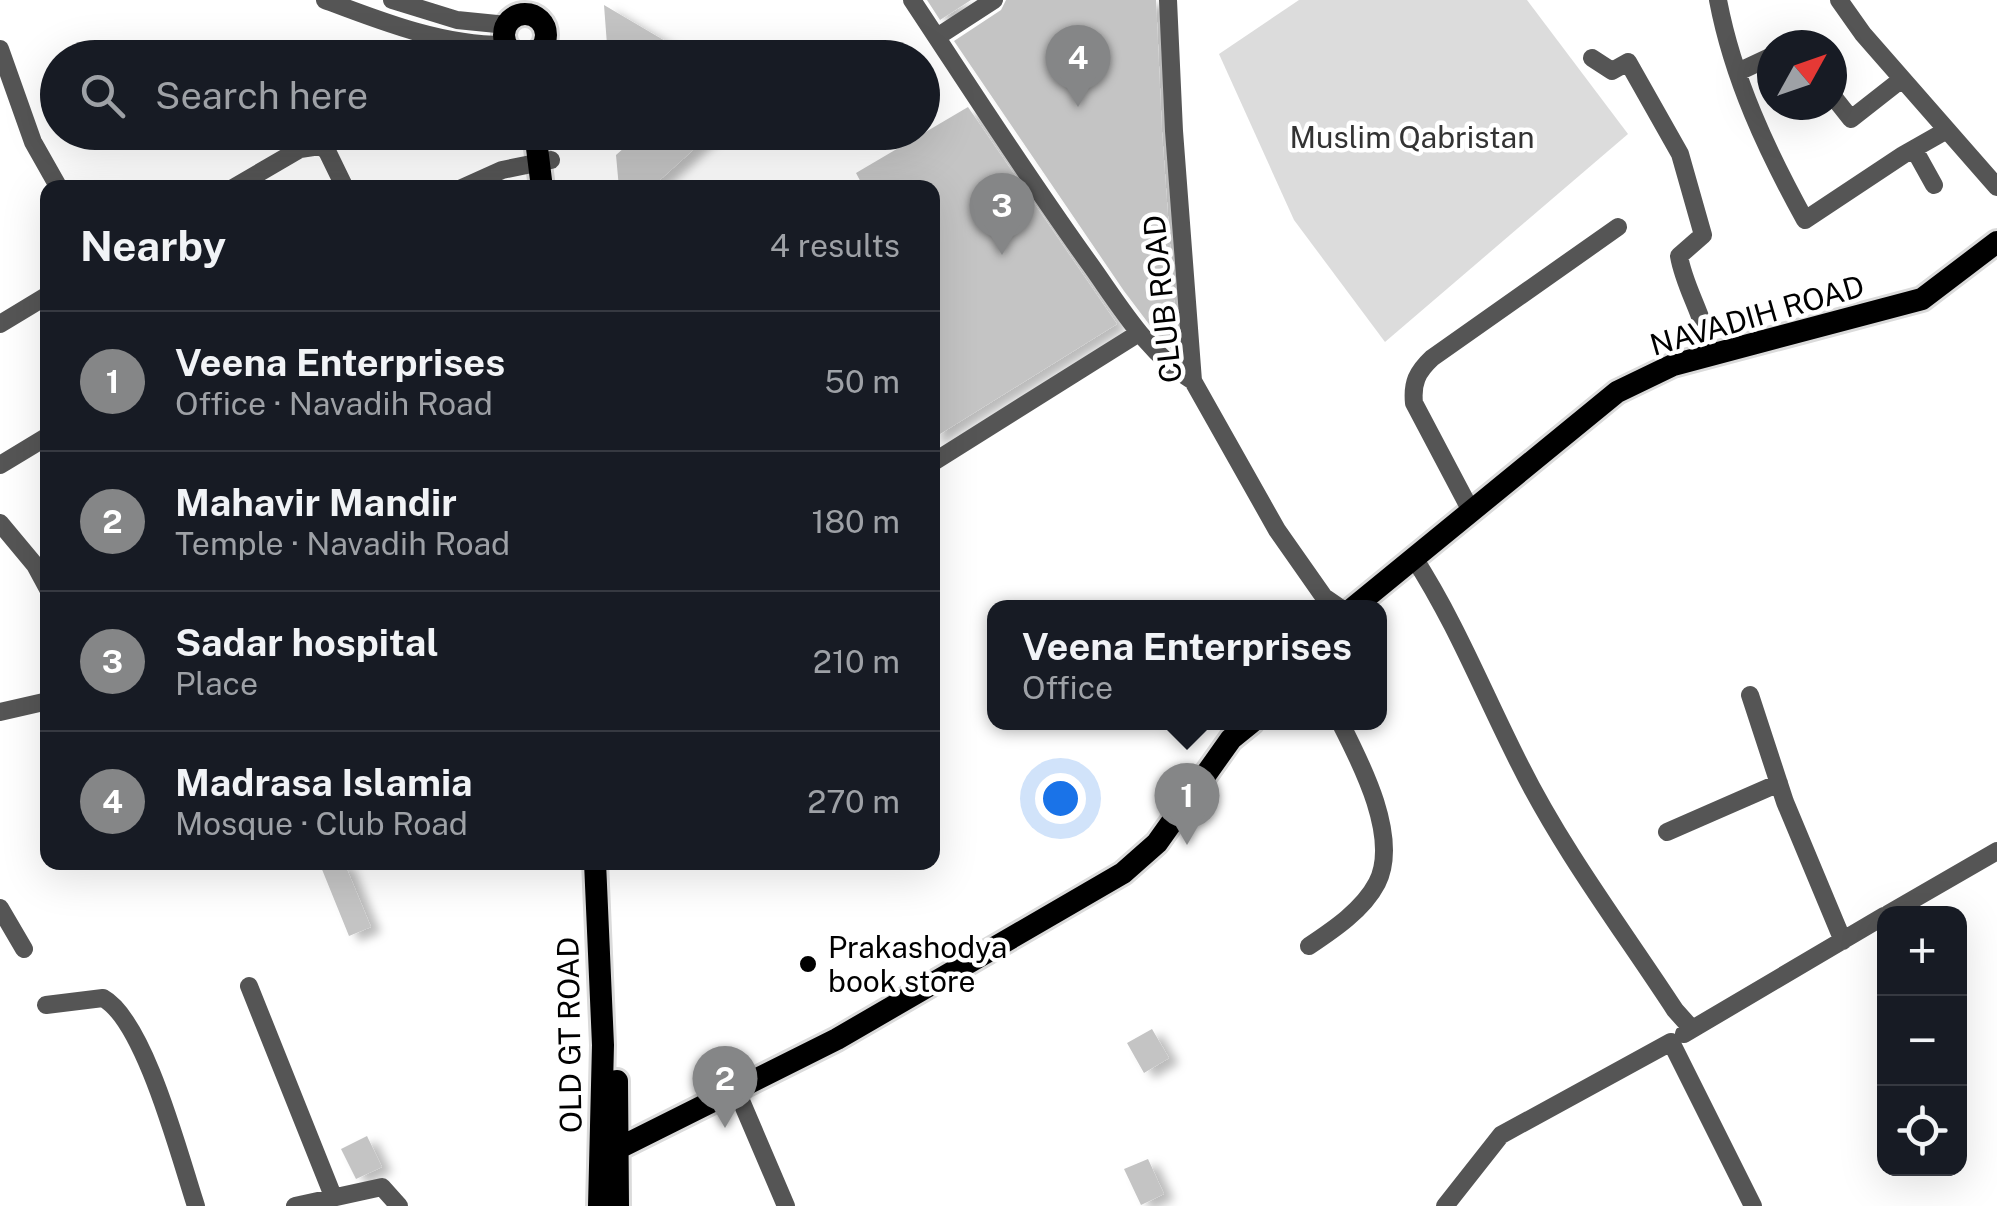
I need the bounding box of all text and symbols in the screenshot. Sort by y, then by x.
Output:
pin: 4 [1046,24,1110,107]
north arrow [1757,30,1847,120]
search box [40,40,940,150]
icon: search [75,68,130,123]
text: Search here [155,73,368,118]
park label: Muslim Qabristan [1289,119,1535,155]
pin: 3 [970,172,1034,255]
street label: CLUB ROAD [1135,213,1189,385]
text: Nearby [80,221,226,270]
text: 4 results [770,227,900,264]
street label: NAVADIH ROAD [1646,267,1868,363]
text: Veena Enterprises [175,340,505,385]
text: 1 [106,363,119,400]
text: 50 m [824,363,900,400]
text: Office · Navadih Road [175,385,493,422]
text: Mahavir Mandir [175,480,457,525]
text: 2 [102,503,123,540]
text: 180 m [811,503,900,540]
text: Temple · Navadih Road [175,525,510,562]
popup [987,600,1387,730]
text: Sadar hospital [175,620,439,665]
text: Veena Enterprises [1022,624,1352,669]
text: 3 [102,643,123,680]
text: 210 m [813,643,900,680]
text: Place [175,665,258,702]
text: Office [1022,669,1113,706]
text: Madrasa Islamia [175,760,473,805]
pin: 1 [1154,762,1220,845]
your location [1035,773,1086,824]
text: 4 [102,783,123,820]
text: 270 m [807,783,900,820]
text: Mosque · Club Road [175,805,468,842]
map controls [1877,906,1967,1176]
button: + [1877,906,1967,996]
place label: Prakashodya book store [828,929,1007,999]
street label: OLD GT ROAD [549,937,589,1133]
marker: Prakashodya book store [797,953,819,975]
button: − [1877,996,1967,1086]
pin: 2 [692,1046,758,1128]
button: locate [1877,1086,1967,1176]

